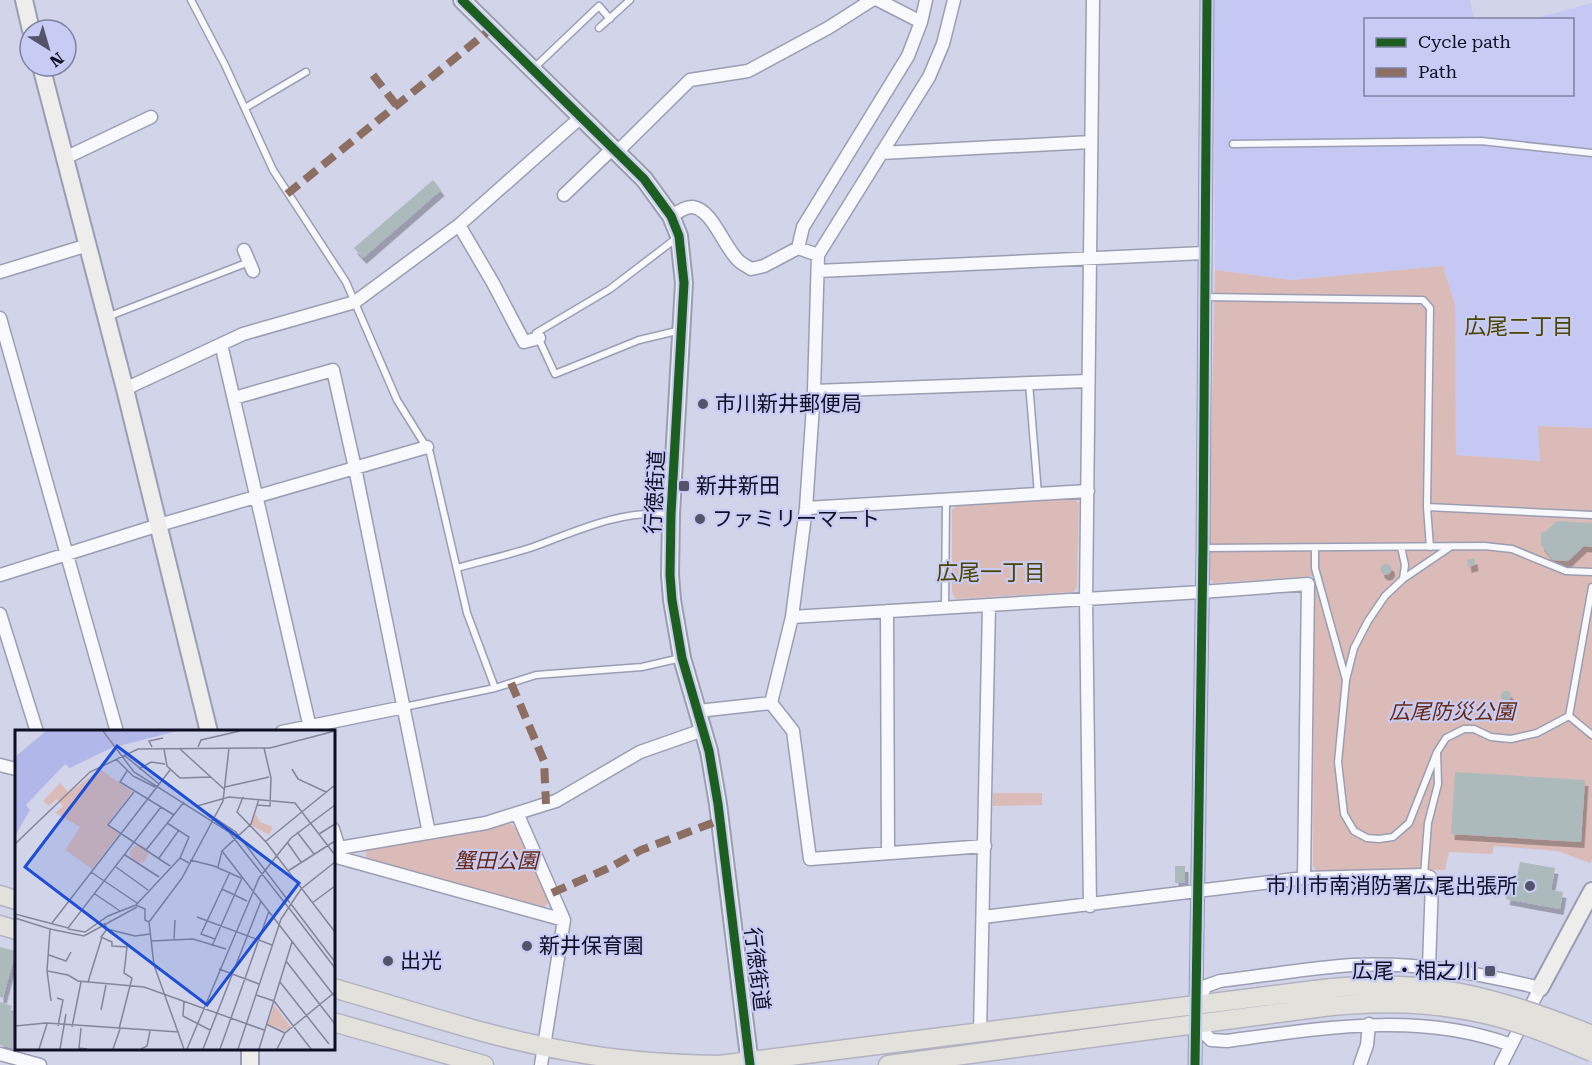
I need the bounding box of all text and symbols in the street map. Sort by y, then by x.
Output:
north arrow [18,18,78,78]
legend [1364,18,1574,96]
text: Cycle path [1418,31,1511,52]
text: N [46,48,67,71]
text: Path [1418,61,1457,82]
district label: 広尾二丁目 [1464,314,1574,339]
place label: 市川新井郵便局 [715,392,862,416]
marker: 市川新井郵便局 [696,397,710,411]
street label: 行徳街道 [641,449,669,535]
place label: 新井新田 [696,474,780,498]
marker: 新井新田 [677,479,691,493]
place label: ファミリーマート [712,507,880,531]
marker: ファミリーマート [693,512,707,526]
district label: 広尾一丁目 [936,560,1046,585]
park label: 広尾防災公園 [1389,700,1518,724]
inset map [15,730,334,1050]
park label: 蟹田公園 [454,849,541,873]
place label: 市川市南消防署広尾出張所 [1266,874,1518,898]
marker: 市川市南消防署広尾出張所 [1523,879,1537,893]
street label: 行徳街道 [740,926,774,1012]
place label: 新井保育園 [539,934,644,958]
marker: 新井保育園 [520,939,534,953]
place label: 出光 [400,949,442,973]
marker: 出光 [381,954,395,968]
place label: 広尾・相之川 [1352,959,1478,983]
marker: 広尾・相之川 [1483,964,1497,978]

